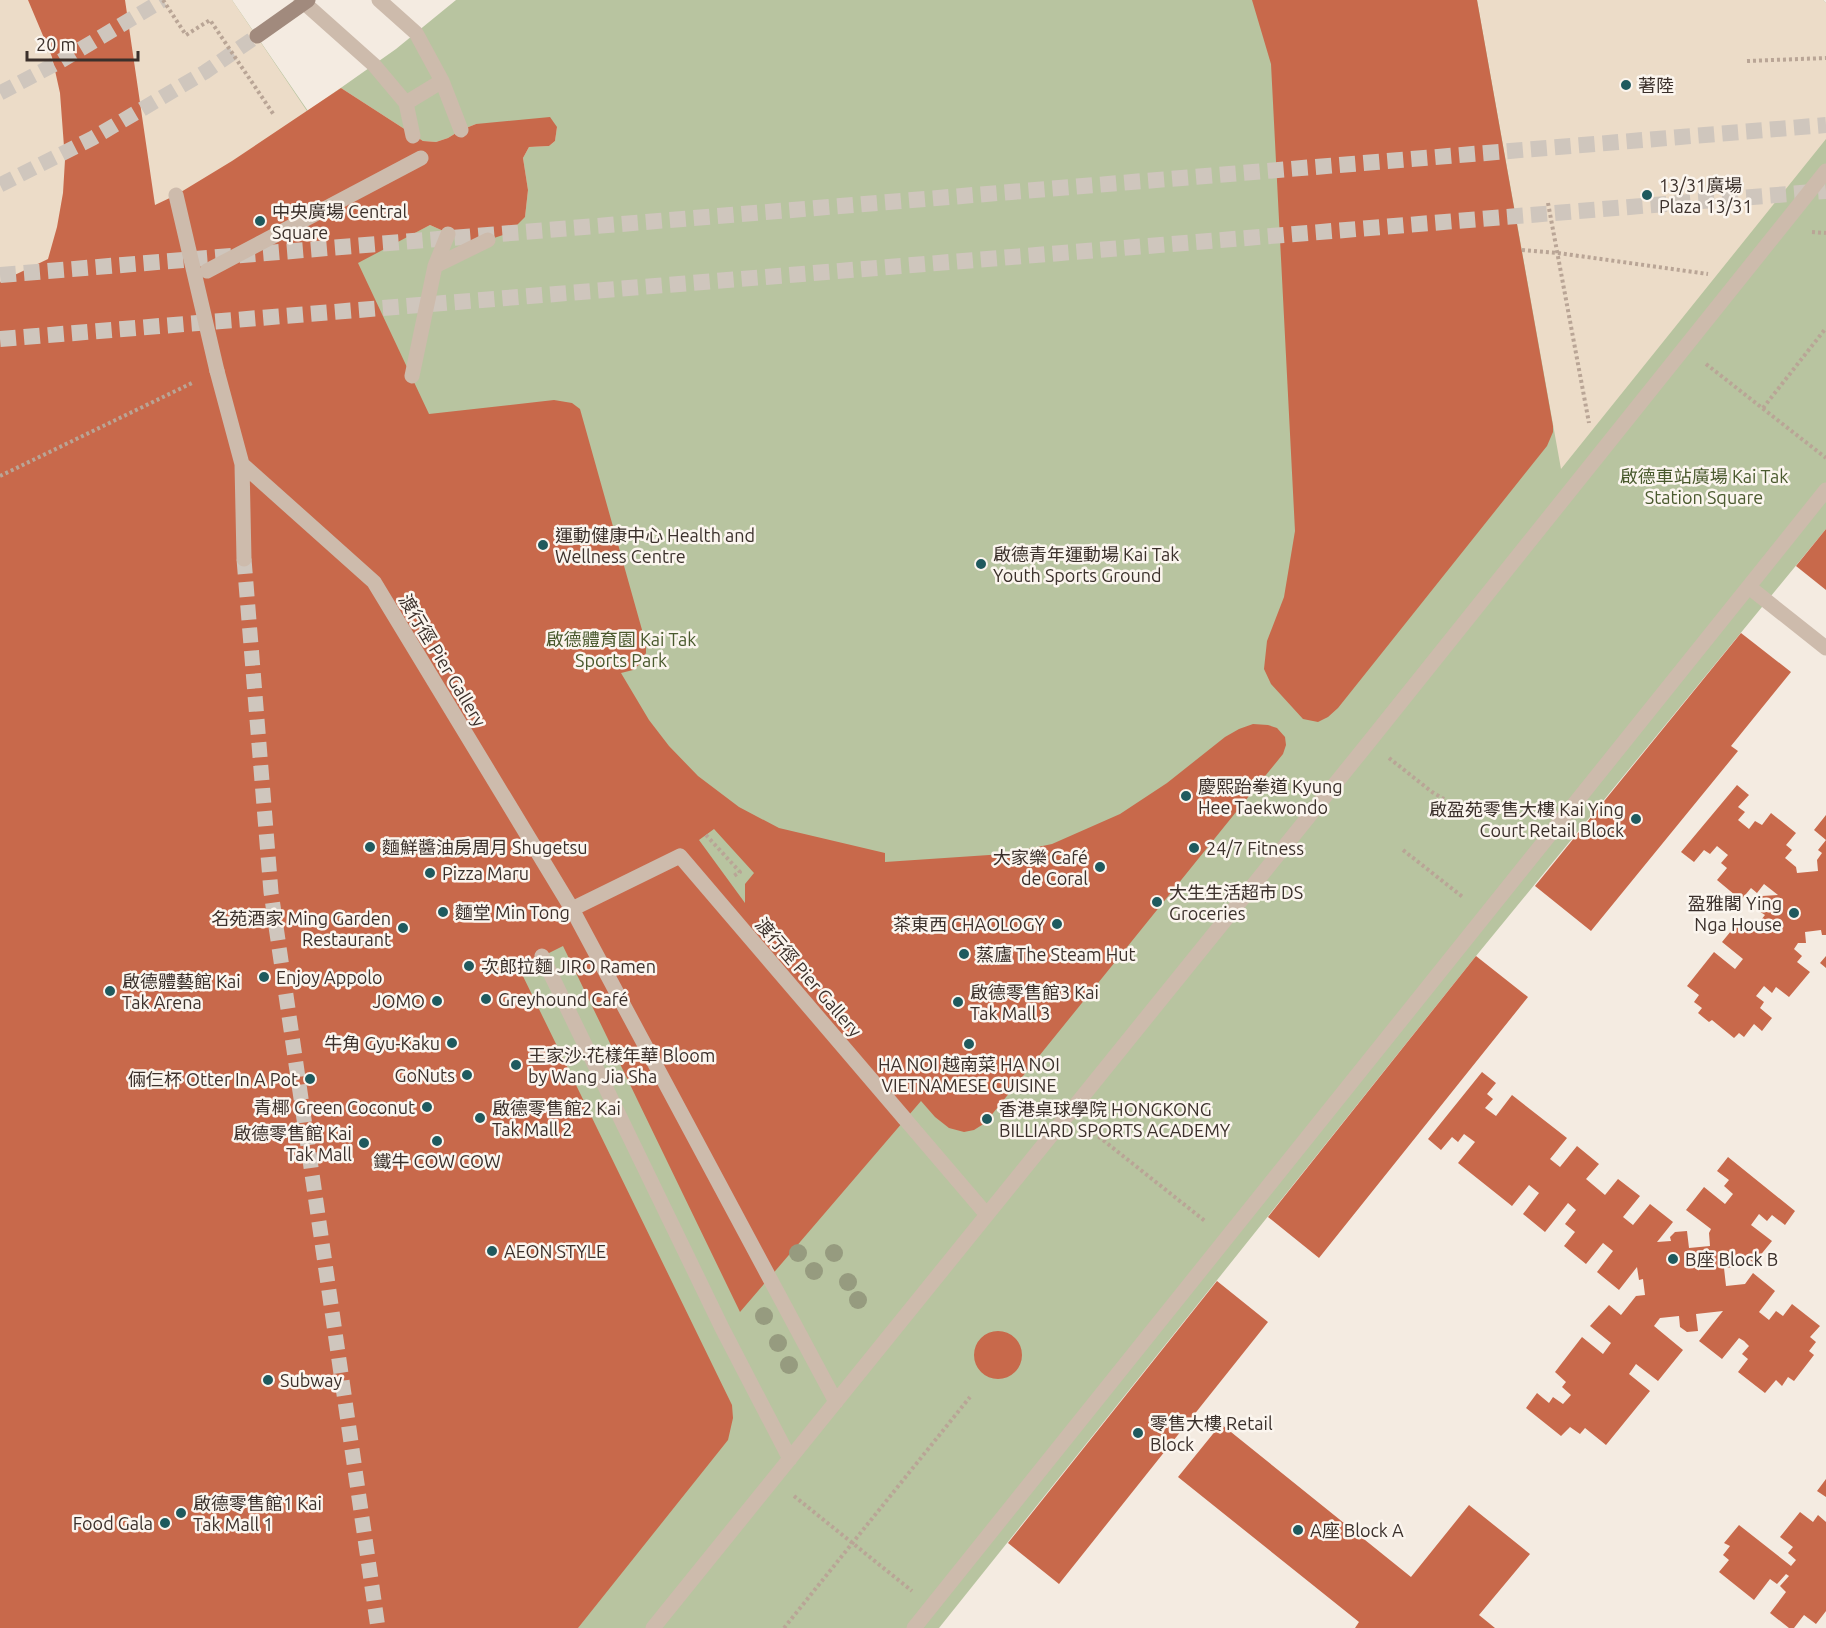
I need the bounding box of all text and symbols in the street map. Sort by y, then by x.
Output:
scale bar [27,24,138,62]
text: 20 m [36,34,76,54]
place label: 著陸 [1638,75,1674,95]
marker: 著陸 [1619,78,1633,92]
place label: 13/31廣場 Plaza 13/31 [1659,175,1753,216]
marker: 13/31廣場 Plaza 13/31 [1640,188,1654,202]
place label: 中央廣場 Central Square [272,201,407,242]
marker: 中央廣場 Central Square [253,214,267,228]
park label: 啟德車站廣場 Kai Tak Station Square [1620,466,1788,507]
place label: 運動健康中心 Health and Wellness Centre [555,525,755,566]
marker: 運動健康中心 Health and Wellness Centre [536,538,550,552]
place label: 啟德青年運動場 Kai Tak Youth Sports Ground [993,544,1179,585]
marker: 啟德青年運動場 Kai Tak Youth Sports Ground [974,557,988,571]
street label: 渡行徑 Pier Gallery [396,590,491,730]
park label: 啟德體育園 Kai Tak Sports Park [546,629,696,670]
place label: 慶熙跆拳道 Kyung Hee Taekwondo [1198,776,1343,817]
marker: 慶熙跆拳道 Kyung Hee Taekwondo [1179,789,1193,803]
place label: 啟盈苑零售大樓 Kai Ying Court Retail Block [1429,799,1624,840]
marker: 啟盈苑零售大樓 Kai Ying Court Retail Block [1629,812,1643,826]
place label: 麵鮮醬油房周月 Shugetsu [382,837,588,857]
place label: 24/7 Fitness [1206,838,1304,858]
marker: 麵鮮醬油房周月 Shugetsu [363,840,377,854]
marker: 24/7 Fitness [1187,841,1201,855]
place label: 大家樂 Café de Coral [993,847,1088,888]
marker: 大家樂 Café de Coral [1093,860,1107,874]
place label: Pizza Maru [442,863,529,883]
marker: Pizza Maru [423,866,437,880]
place label: 大生生活超市 DS Groceries [1169,882,1303,923]
place label: 盈雅閣 Ying Nga House [1688,893,1782,934]
marker: 大生生活超市 DS Groceries [1150,895,1164,909]
place label: 麵堂 Min Tong [455,902,570,922]
marker: 麵堂 Min Tong [436,905,450,919]
marker: 盈雅閣 Ying Nga House [1787,906,1801,920]
place label: 名苑酒家 Ming Garden Restaurant [211,908,391,949]
street label: 渡行徑 Pier Gallery [752,914,866,1041]
place label: 茶東西 CHAOLOGY [893,914,1046,934]
marker: 茶東西 CHAOLOGY [1050,917,1064,931]
marker: 名苑酒家 Ming Garden Restaurant [396,921,410,935]
place label: 蒸廬 The Steam Hut [976,944,1136,964]
marker: 蒸廬 The Steam Hut [957,947,971,961]
place label: 次郎拉麵 JIRO Ramen [481,956,656,976]
marker: 次郎拉麵 JIRO Ramen [462,959,476,973]
place label: Enjoy Appolo [276,967,383,987]
marker: Enjoy Appolo [257,970,271,984]
place label: 啟德體藝館 Kai Tak Arena [122,971,241,1012]
place label: 啟德零售館3 Kai Tak Mall 3 [970,982,1099,1023]
marker: 啟德體藝館 Kai Tak Arena [103,984,117,998]
place label: Greyhound Café [498,989,628,1009]
place label: JOMO [373,991,425,1011]
marker: Greyhound Café [479,992,493,1006]
marker: JOMO [430,994,444,1008]
marker: 啟德零售館3 Kai Tak Mall 3 [951,995,965,1009]
place label: 牛角 Gyu-Kaku [324,1033,440,1053]
marker: 牛角 Gyu-Kaku [445,1036,459,1050]
marker: HA NOI 越南菜 HA NOI VIETNAMESE CUISINE [962,1037,976,1051]
place label: 王家沙·花樣年華 Bloom by Wang Jia Sha [528,1045,715,1086]
place label: HA NOI 越南菜 HA NOI VIETNAMESE CUISINE [878,1054,1060,1095]
marker: 王家沙·花樣年華 Bloom by Wang Jia Sha [509,1058,523,1072]
place label: GoNuts [395,1065,455,1085]
marker: GoNuts [460,1068,474,1082]
place label: 倆仨杯 Otter In A Pot [128,1069,298,1089]
marker: 倆仨杯 Otter In A Pot [303,1072,317,1086]
place label: 青椰 Green Coconut [254,1097,415,1117]
place label: 啟德零售館2 Kai Tak Mall 2 [492,1098,621,1139]
place label: 香港桌球學院 HONGKONG BILLIARD SPORTS ACADEMY [999,1099,1231,1140]
marker: 青椰 Green Coconut [420,1100,434,1114]
marker: 啟德零售館2 Kai Tak Mall 2 [473,1111,487,1125]
marker: 香港桌球學院 HONGKONG BILLIARD SPORTS ACADEMY [980,1112,994,1126]
place label: 啟德零售館 Kai Tak Mall [233,1123,352,1164]
marker: 鐵牛 COW COW [430,1134,444,1148]
marker: 啟德零售館 Kai Tak Mall [357,1136,371,1150]
place label: 鐵牛 COW COW [373,1151,501,1171]
place label: AEON STYLE [504,1241,606,1261]
marker: AEON STYLE [485,1244,499,1258]
place label: B座 Block B [1685,1249,1778,1269]
marker: B座 Block B [1666,1252,1680,1266]
place label: Subway [280,1370,342,1390]
marker: Subway [261,1373,275,1387]
place label: 零售大樓 Retail Block [1150,1413,1273,1454]
marker: 零售大樓 Retail Block [1131,1426,1145,1440]
place label: 啟德零售館1 Kai Tak Mall 1 [193,1493,322,1534]
marker: 啟德零售館1 Kai Tak Mall 1 [174,1506,188,1520]
place label: Food Gala [73,1513,153,1533]
marker: Food Gala [158,1516,172,1530]
place label: A座 Block A [1310,1520,1404,1540]
marker: A座 Block A [1291,1523,1305,1537]

